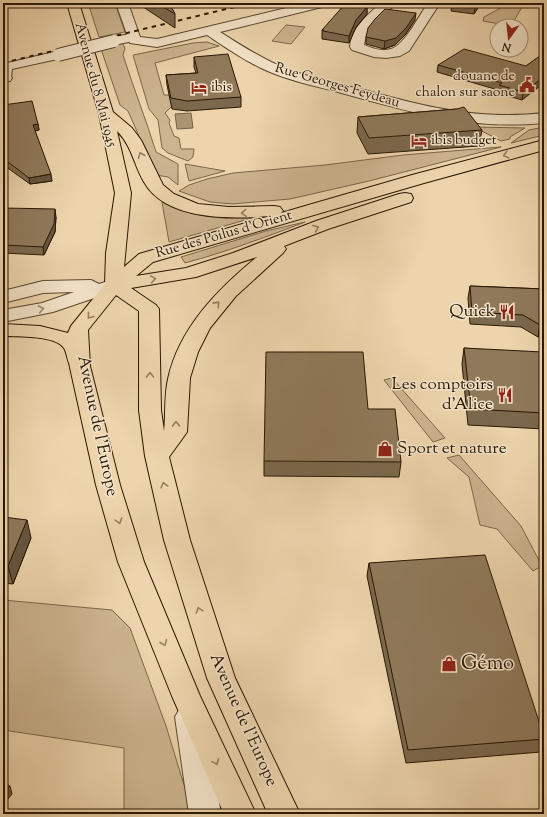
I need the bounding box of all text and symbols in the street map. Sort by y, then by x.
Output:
north arrow [489,18,529,58]
street label: Avenue du 8 Mai 1945 [69,21,121,150]
text: N [500,38,514,56]
street label: Rue Georges Feydeau [272,59,402,113]
place label: douane de chalon sur saone [416,67,515,103]
public building icon: douane de chalon sur saone [518,76,536,94]
place label: ibis [211,78,232,98]
hotel icon: ibis [190,79,208,97]
place label: ibis budget [431,131,497,151]
hotel icon: ibis budget [410,132,428,150]
one-way arrow [503,150,510,158]
one-way arrow [138,152,146,159]
street label: Rue des Poilus d'Orient [153,206,295,264]
one-way arrow [241,209,247,217]
one-way arrow [313,224,320,232]
one-way arrow [149,275,156,284]
place label: Quick [449,300,495,324]
one-way arrow [212,301,219,309]
restaurant icon: Quick [498,303,516,321]
one-way arrow [38,305,45,313]
one-way arrow [87,311,94,318]
street label: Avenue de l'Europe [70,353,124,499]
one-way arrow [146,372,154,378]
place label: Les comptoirs d'Alice [391,373,493,417]
restaurant icon: Les comptoirs d'Alice [496,386,514,404]
one-way arrow [172,421,180,427]
place label: Sport et nature [397,437,507,461]
shop icon: Sport et nature [376,440,394,458]
one-way arrow [160,482,169,489]
one-way arrow [114,517,123,524]
one-way arrow [196,607,204,614]
one-way arrow [160,639,168,646]
street label: Avenue de l'Europe [203,650,283,790]
place label: Gémo [461,650,514,679]
shop icon: Gémo [440,655,458,673]
one-way arrow [211,757,219,765]

